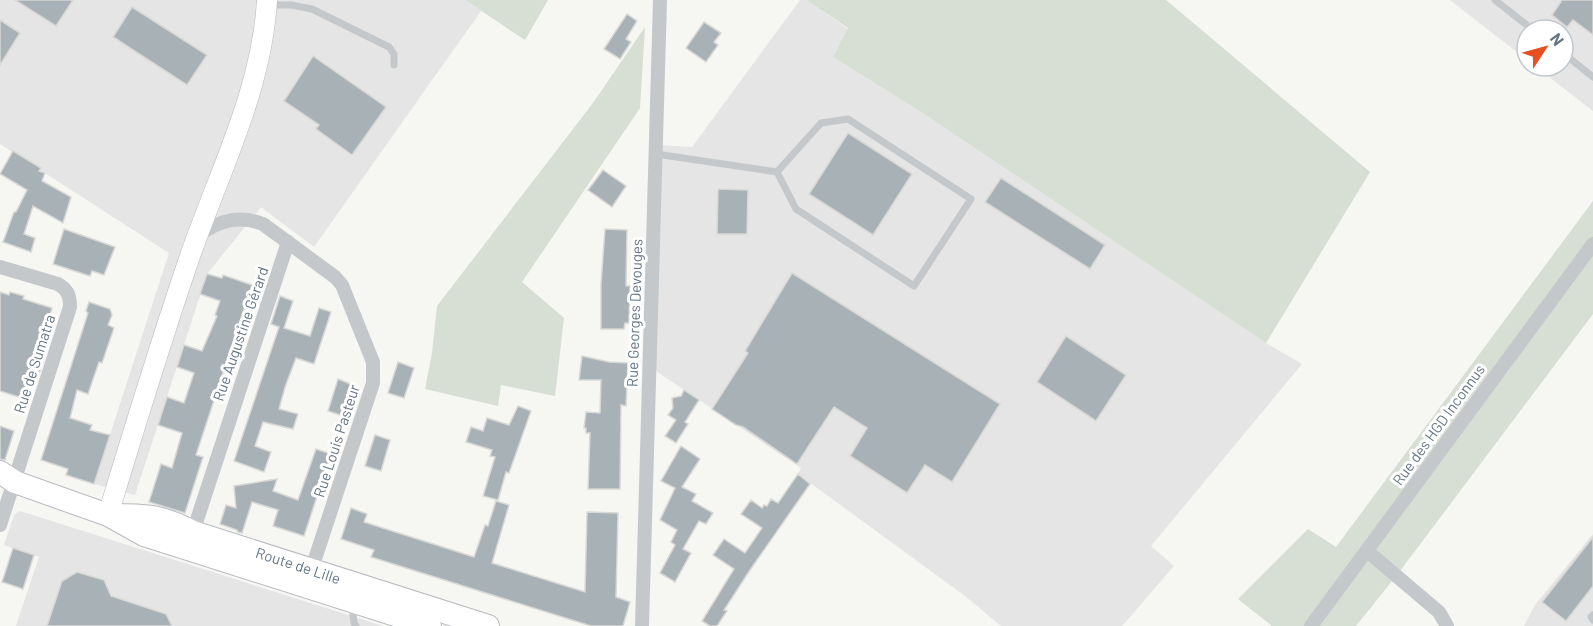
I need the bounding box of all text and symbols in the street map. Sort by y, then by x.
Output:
north arrow [1515,18,1575,78]
text: N [1547,29,1568,49]
street label: Rue Georges Devouges [622,239,646,387]
street label: Rue Augustine Gérard [209,264,271,403]
street label: Rue de Sumatra [10,312,58,415]
street label: Rue des HGD Inconnus [1388,360,1488,488]
street label: Rue Louis Pasteur [309,382,363,499]
street label: Route de Lille [254,543,343,587]

